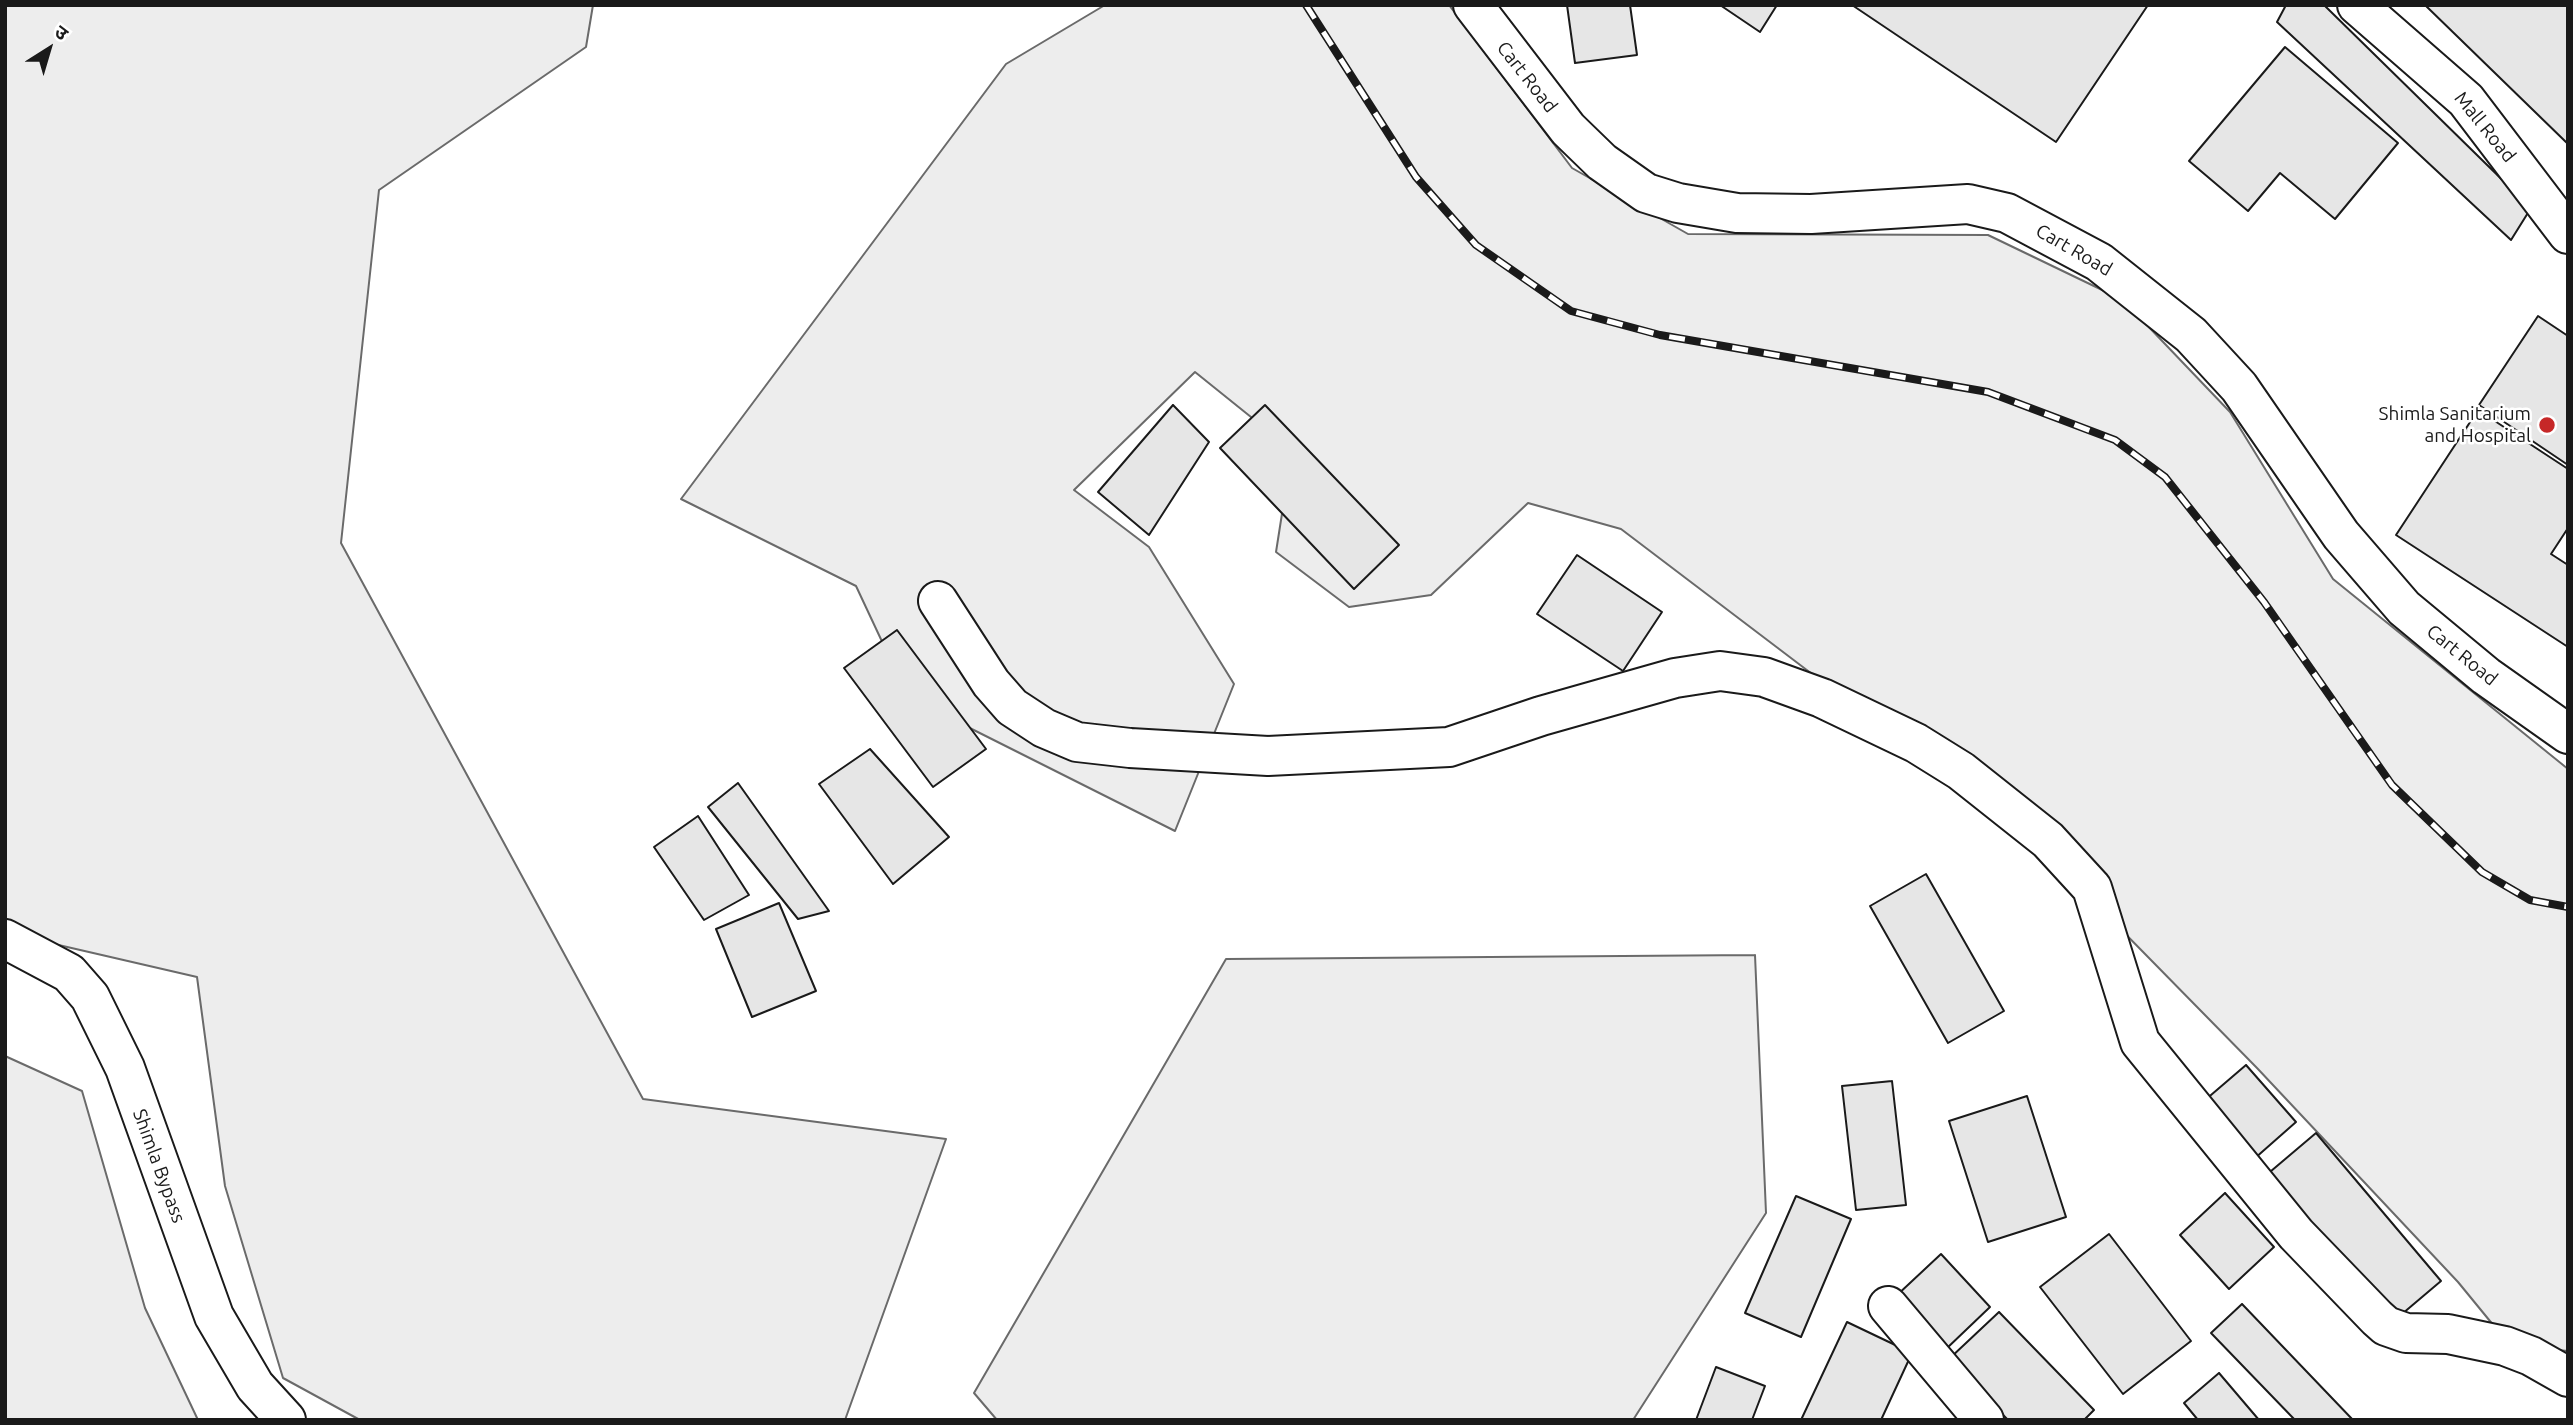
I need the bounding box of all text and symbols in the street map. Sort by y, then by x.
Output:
north arrow [14,14,84,84]
text: उ [51,20,73,44]
street label: Cart Road [1492,37,1562,117]
street label: Mall Road [2450,87,2520,167]
street label: Cart Road [2032,219,2116,281]
place label: Shimla Sanitarium and Hospital [2379,403,2531,447]
marker: Shimla Sanitarium and Hospital [2537,415,2557,435]
street label: Cart Road [2422,620,2502,690]
street label: Shimla Bypass [128,1106,190,1226]

